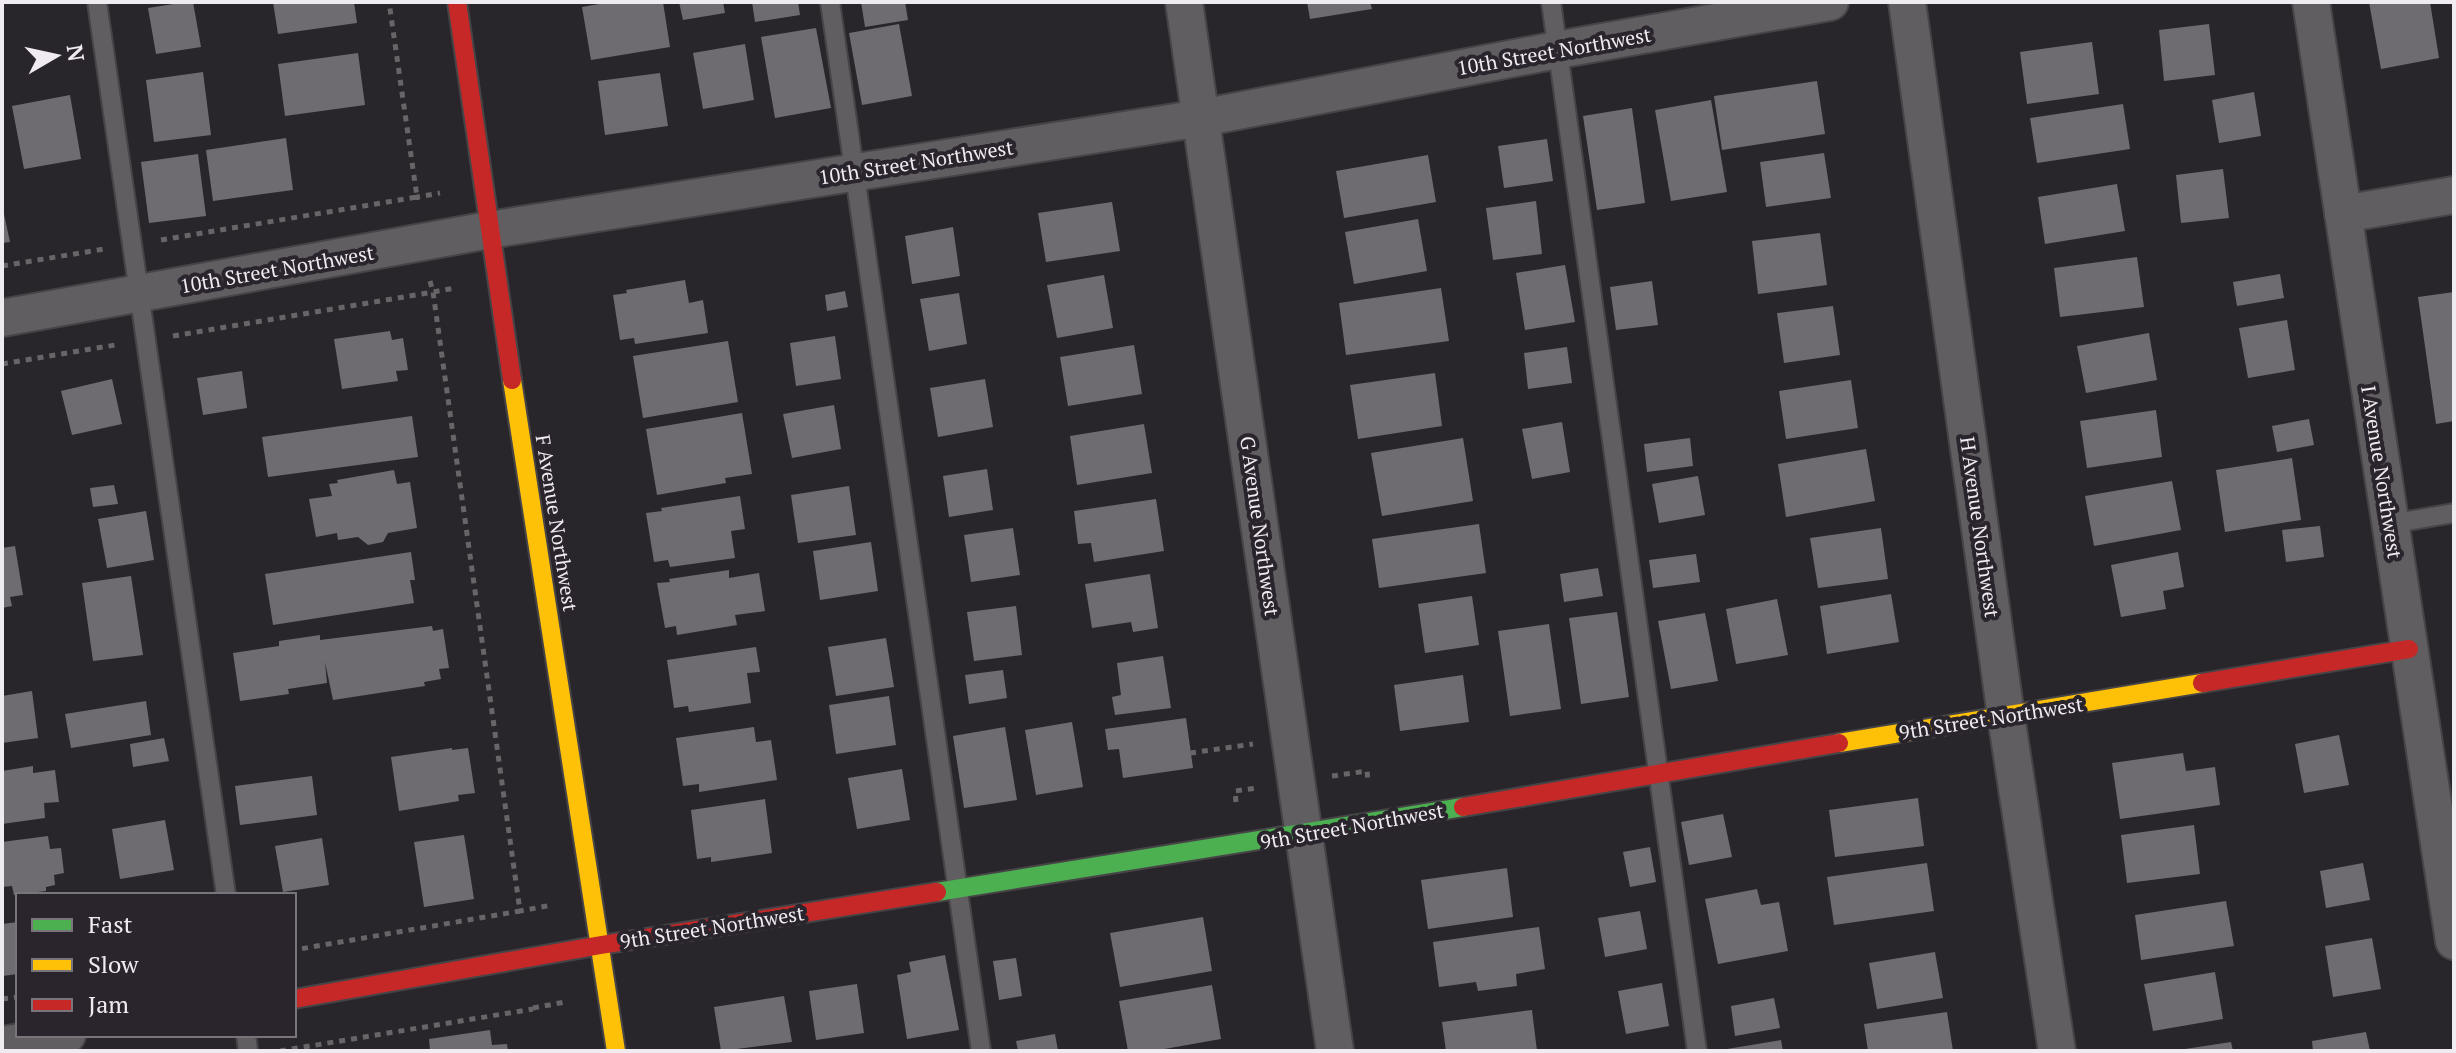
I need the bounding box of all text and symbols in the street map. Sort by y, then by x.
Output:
north arrow [16,16,96,96]
street label: 10th Street Northwest [1455,21,1654,81]
text: N [61,42,92,64]
street label: 10th Street Northwest [817,133,1016,191]
street label: 10th Street Northwest [178,239,377,299]
street label: I Avenue Northwest [2355,384,2409,561]
street label: F Avenue Northwest [530,433,584,614]
street label: G Avenue Northwest [1234,434,1286,618]
street label: H Avenue Northwest [1954,435,2006,620]
street label: 9th Street Northwest [1897,690,2085,746]
street label: 9th Street Northwest [1258,796,1446,855]
legend [16,893,296,1037]
street label: 9th Street Northwest [618,899,806,955]
text: Fast [88,908,133,940]
text: Slow [88,948,139,980]
text: Jam [88,988,129,1020]

